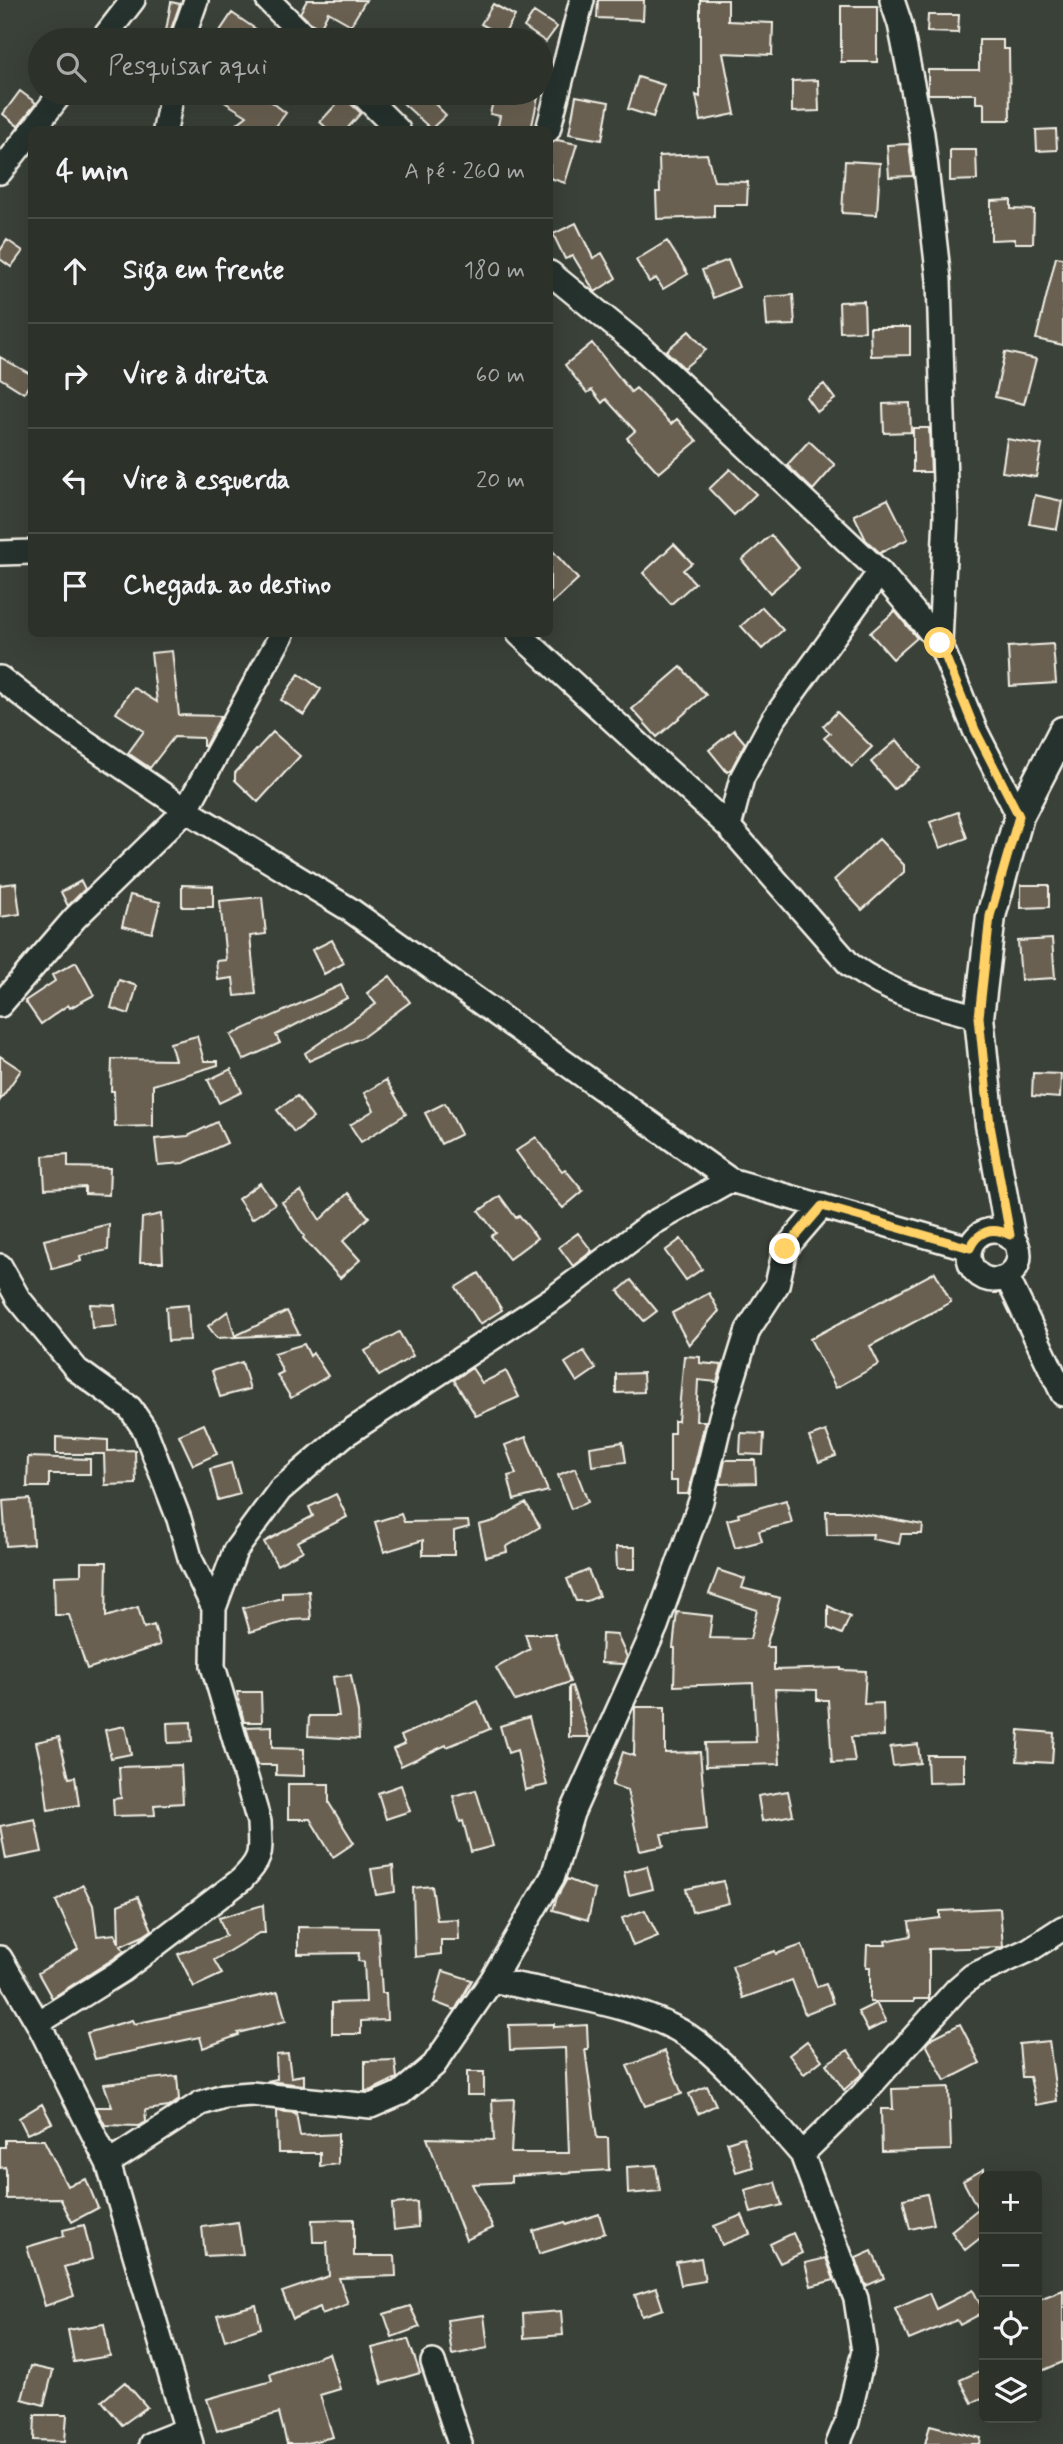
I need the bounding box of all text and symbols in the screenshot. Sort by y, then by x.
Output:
search box [28,28,553,105]
icon: search [52,48,90,86]
text: Pesquisar aqui [108,50,267,84]
text: 4 min [56,152,129,191]
text: A pé · 260 m [404,157,525,187]
icon: ahead [56,252,94,290]
text: Siga em frente [123,254,284,288]
text: 180 m [464,256,525,286]
icon: right [56,357,94,395]
text: Vire à direita [123,359,269,393]
text: 60 m [476,361,525,391]
icon: left [56,462,94,500]
text: Vire à esquerda [123,464,290,498]
text: 20 m [476,466,525,496]
icon: arrive [56,567,94,605]
text: Chegada ao destino [123,569,331,603]
route start [924,627,955,658]
route end [769,1233,800,1264]
map controls [979,2171,1042,2423]
button: + [979,2171,1042,2234]
button: − [979,2234,1042,2297]
button: locate [979,2297,1042,2360]
button: layers [979,2360,1042,2423]

